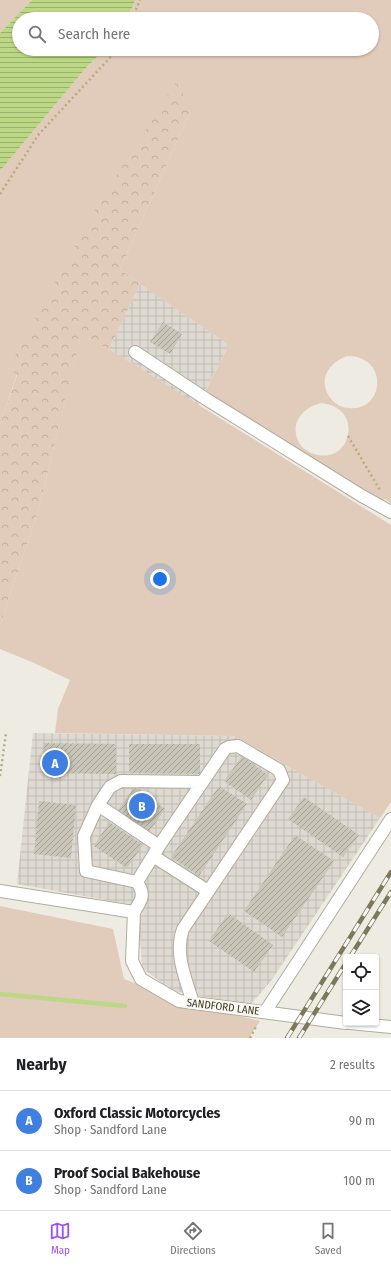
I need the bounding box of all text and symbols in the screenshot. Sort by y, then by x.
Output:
search box [12,12,379,56]
icon: search [26,23,48,45]
text: Search here [58,25,130,43]
your location [150,569,170,589]
pin: A [42,748,68,778]
pin: B [129,791,155,821]
map controls [343,954,379,1026]
button: locate [343,954,379,990]
button: layers [343,990,379,1026]
street label: SANDFORD LANE [186,996,260,1018]
text: Nearby [16,1054,67,1075]
text: 2 results [330,1057,375,1072]
text: Oxford Classic Motorcycles [54,1104,220,1122]
text: A [25,1113,33,1128]
text: 90 m [349,1113,375,1128]
text: Shop · Sandford Lane [54,1122,167,1137]
text: Proof Social Bakehouse [54,1164,200,1182]
text: B [25,1173,33,1188]
text: 100 m [343,1173,375,1188]
text: Shop · Sandford Lane [54,1182,167,1197]
tab: Map [49,1220,71,1257]
tab: Directions [170,1220,216,1257]
tab: Saved [315,1220,342,1257]

